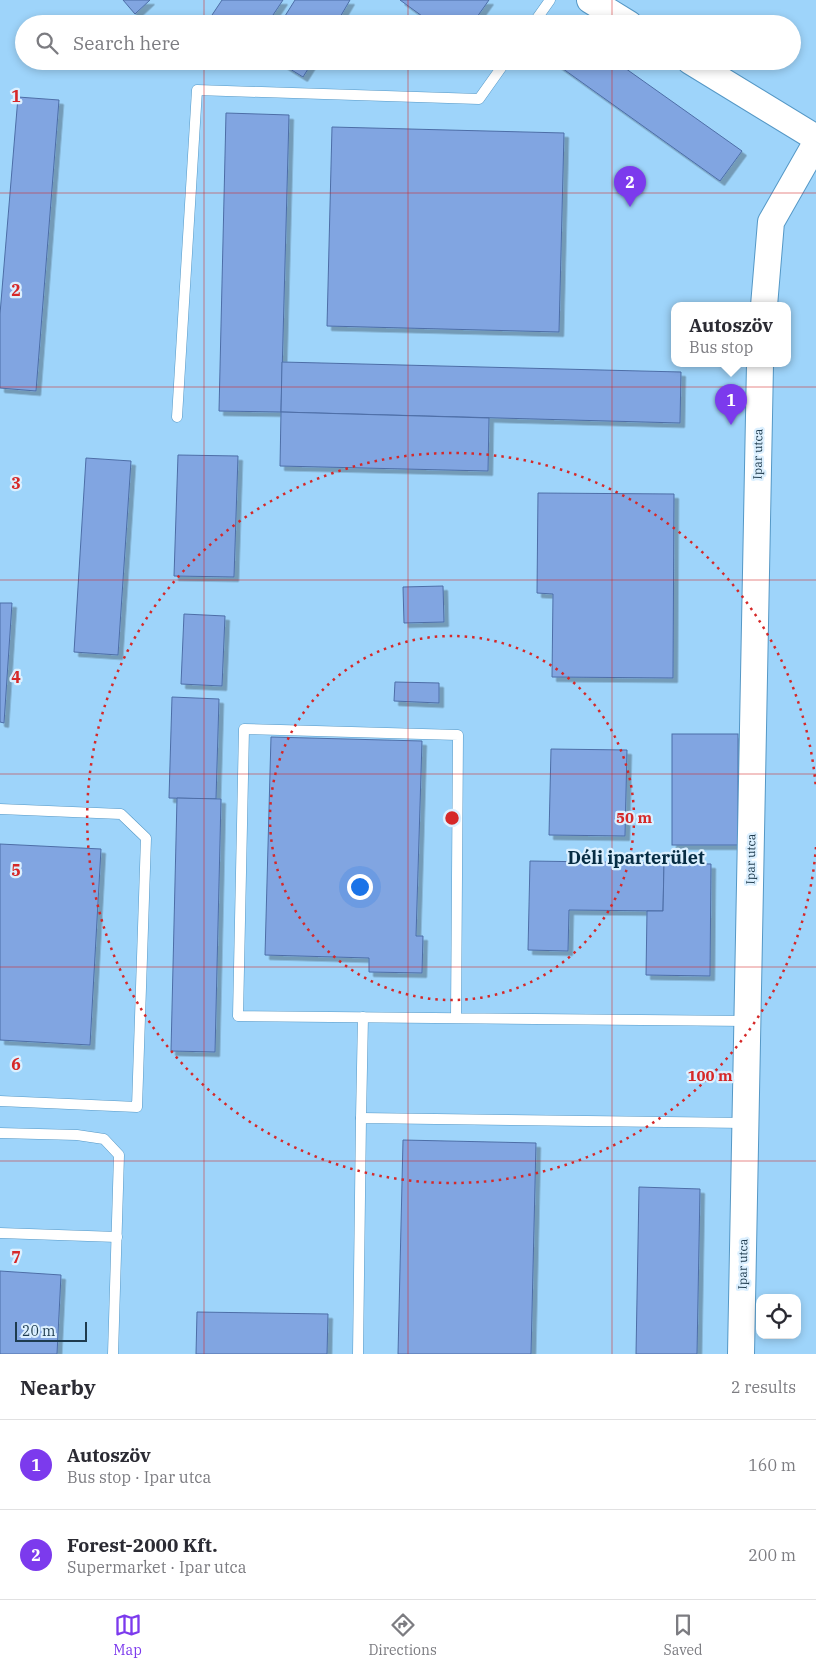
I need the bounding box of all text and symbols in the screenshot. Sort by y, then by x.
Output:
search box [15,15,801,70]
icon: search [33,29,61,57]
text: Search here [73,31,180,55]
text: 1 [11,86,21,106]
pin: 2 [614,166,646,207]
text: 2 [11,280,21,300]
popup [671,302,791,367]
text: Autoszöv [689,313,773,337]
text: Bus stop [689,337,753,357]
pin: 1 [715,384,747,425]
street label: Ipar utca [750,428,765,479]
text: 3 [11,473,21,493]
text: 4 [11,667,21,687]
text: 50 m [616,808,652,827]
centre of rings [443,809,461,827]
street label: Ipar utca [743,833,758,884]
district label: Déli iparterület [567,846,705,869]
text: 5 [11,860,21,880]
your location [347,874,373,900]
text: 6 [11,1054,21,1074]
text: 100 m [687,1066,733,1085]
street label: Ipar utca [735,1238,750,1289]
text: 7 [11,1247,21,1267]
map controls [756,1294,801,1339]
button: locate [756,1294,801,1339]
scale bar [15,1319,88,1342]
text: 20 m [22,1322,55,1340]
text: Nearby [20,1373,96,1401]
text: 2 results [731,1377,796,1397]
text: Autoszöv [67,1443,151,1467]
text: 1 [31,1455,41,1475]
text: 160 m [748,1455,796,1475]
text: Bus stop · Ipar utca [67,1467,211,1487]
text: Forest-2000 Kft. [67,1533,218,1557]
text: 2 [31,1545,41,1565]
text: 200 m [748,1545,796,1565]
text: Supermarket · Ipar utca [67,1557,247,1577]
tab: Map [113,1611,142,1659]
tab: Directions [368,1611,437,1659]
tab: Saved [663,1611,703,1659]

